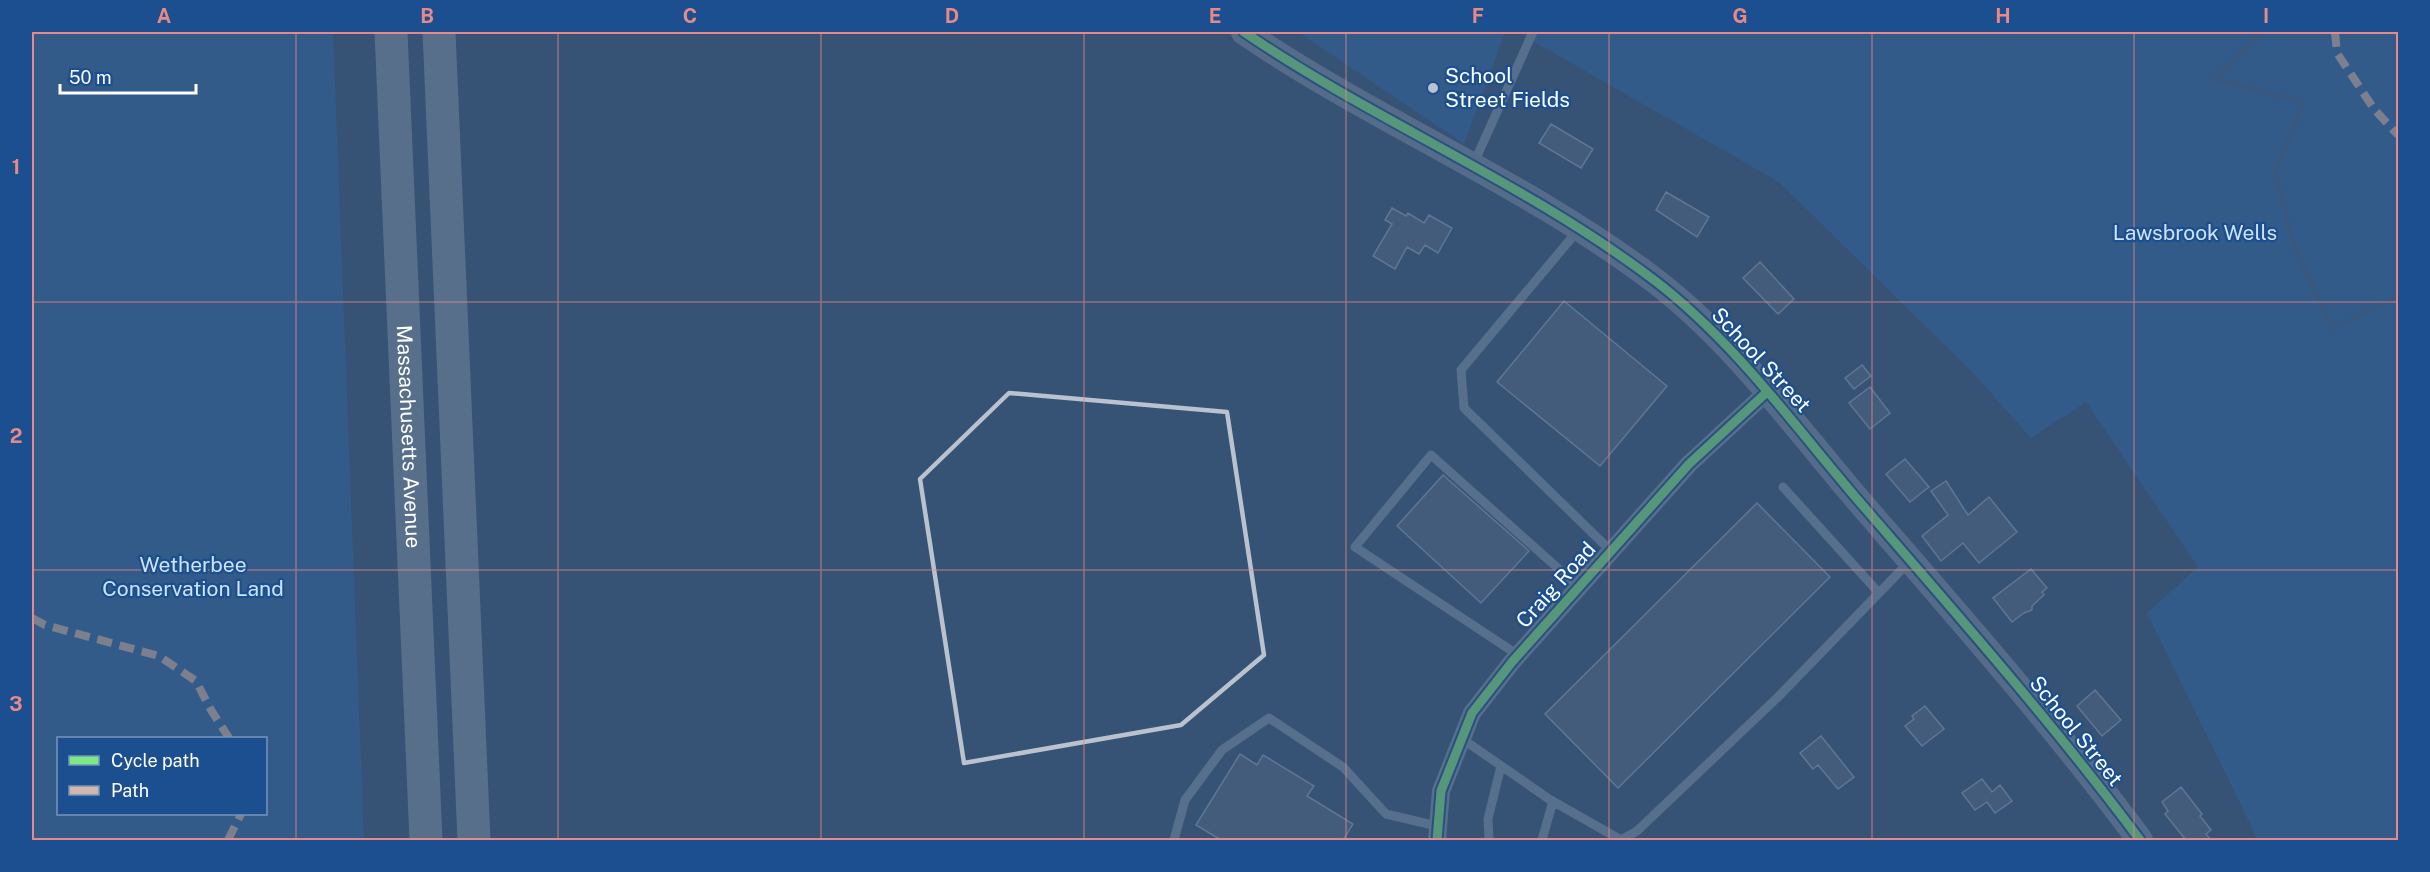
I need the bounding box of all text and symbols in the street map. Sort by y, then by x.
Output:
text: A [157,4,171,28]
text: B [420,4,434,28]
text: C [683,4,697,28]
text: D [945,4,959,28]
text: E [1209,4,1221,28]
text: F [1472,4,1484,28]
text: G [1732,4,1748,28]
text: H [1995,4,2011,28]
text: I [2263,4,2269,28]
scale bar [60,57,196,95]
place label: School Street Fields [1445,63,1570,112]
text: 50 m [69,67,112,88]
marker: School Street Fields [1426,81,1440,95]
text: 1 [12,155,20,179]
park label: Lawsbrook Wells [2113,220,2277,245]
street label: School Street [1707,302,1816,417]
street label: Massachusetts Avenue [392,324,426,549]
text: 2 [10,424,22,448]
street label: Craig Road [1511,537,1601,633]
park label: Wetherbee Conservation Land [102,552,284,601]
street label: School Street [2025,671,2128,791]
text: 3 [9,692,23,716]
legend [57,737,267,815]
text: Cycle path [111,750,200,771]
text: Path [111,780,149,801]

